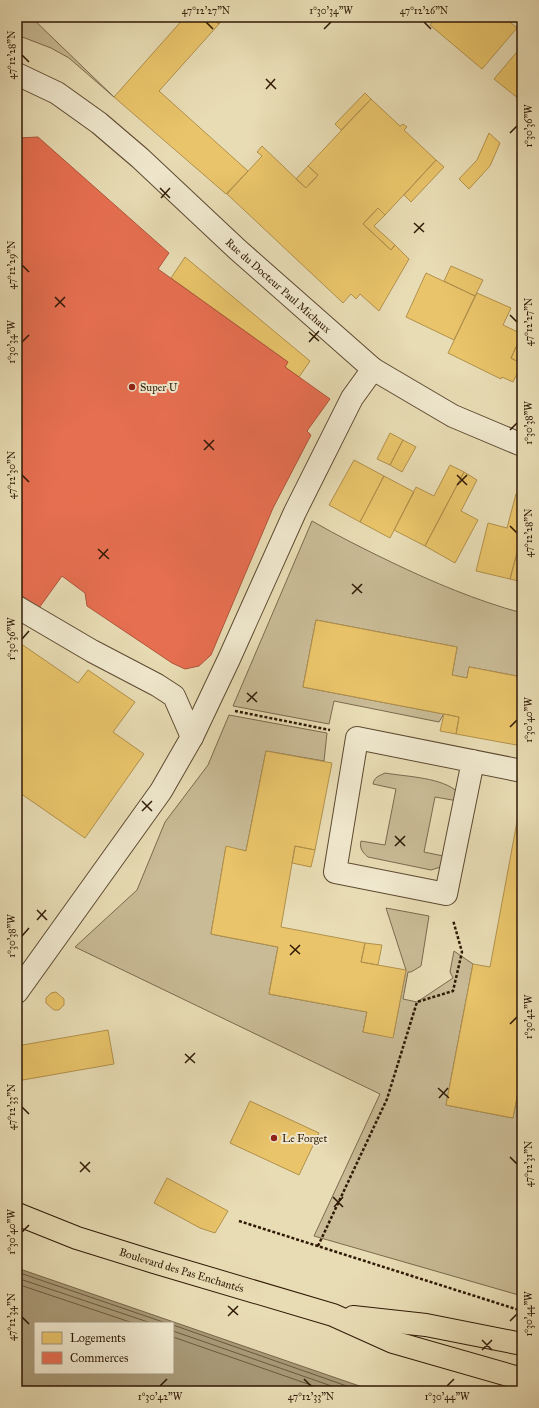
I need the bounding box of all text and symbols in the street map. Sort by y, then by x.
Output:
text: 47°12'27"N [182,5,231,17]
text: 1°30'34"W [309,5,353,17]
text: 47°12'26"N [400,5,449,17]
text: 47°12'28"N [6,30,18,79]
text: 1°30'36"W [523,104,535,148]
street label: Rue du Docteur Paul Michaux [223,236,334,336]
text: 47°12'29"N [6,240,18,289]
text: 47°12'27"N [523,297,535,346]
text: 1°30'34"W [6,320,18,364]
place label: Super U [140,381,178,394]
marker: Super U [127,382,137,392]
text: 1°30'38"W [523,401,535,445]
text: 47°12'30"N [6,450,18,499]
text: 47°12'28"N [523,508,535,557]
text: 1°30'36"W [6,617,18,661]
text: 1°30'40"W [523,697,535,743]
text: 1°30'38"W [6,914,18,958]
text: 1°30'42"W [523,994,535,1039]
text: 47°12'33"N [6,1083,18,1130]
place label: Le Forget [282,1132,327,1145]
marker: Le Forget [269,1133,279,1143]
text: 47°12'31"N [523,1140,535,1187]
text: 1°30'40"W [6,1209,18,1255]
street label: Boulevard des Pas Enchantés [118,1246,245,1295]
text: 1°30'44"W [523,1291,535,1337]
text: 47°12'34"N [6,1292,18,1341]
legend [34,1322,174,1374]
text: Logements [70,1331,126,1346]
text: Commerces [70,1351,128,1365]
text: 1°30'42"W [138,1391,183,1403]
text: 47°12'33"N [288,1391,335,1403]
text: 1°30'44"W [424,1391,470,1403]

